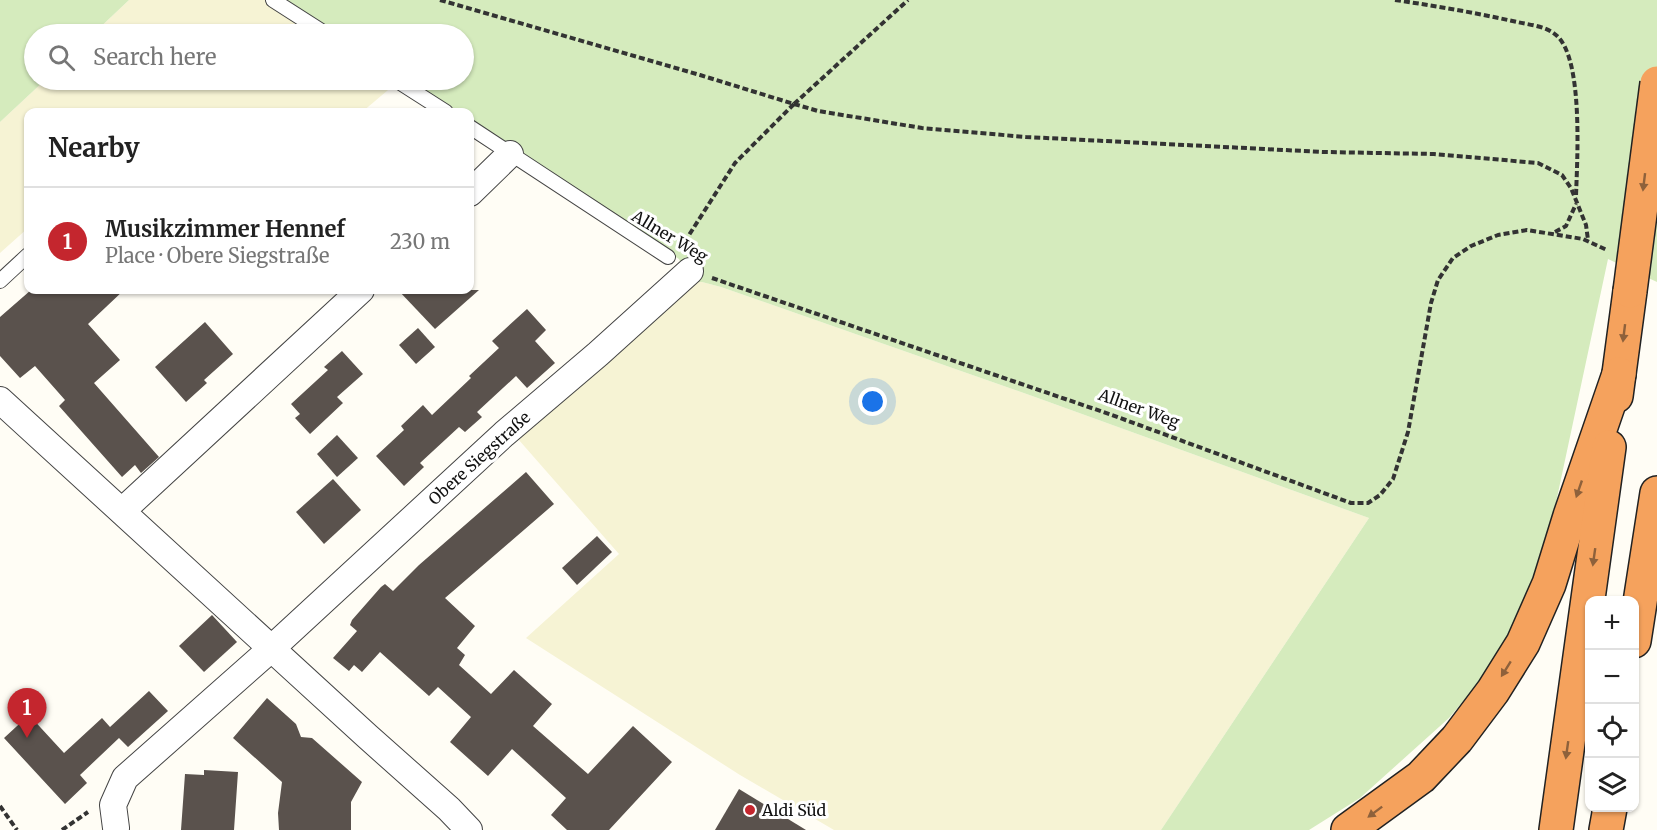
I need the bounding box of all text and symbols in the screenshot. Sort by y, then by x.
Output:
search box [24,24,474,90]
icon: search [45,41,78,74]
text: Search here [93,43,216,71]
text: Nearby [48,131,140,164]
one-way arrow [1639,173,1649,192]
street label: Allner Weg [628,205,712,267]
text: Musikzimmer Hennef [105,215,345,243]
text: 1 [63,229,72,254]
text: 230 m [390,229,450,254]
text: Place · Obere Siegstraße [105,243,329,268]
one-way arrow [1620,323,1629,342]
street label: Allner Weg [1095,384,1183,432]
your location [858,387,887,416]
street label: Obere Siegstraße [424,407,534,509]
one-way arrow [1574,480,1584,498]
one-way arrow [1589,548,1598,567]
map controls [1585,596,1639,812]
button: + [1585,596,1639,650]
button: − [1585,650,1639,704]
one-way arrow [1501,661,1512,678]
pin: 1 [8,688,46,738]
button: locate [1585,704,1639,758]
one-way arrow [1563,741,1572,760]
button: layers [1585,758,1639,812]
place label: Aldi Süd [761,800,826,820]
marker: Aldi Süd [743,803,757,817]
one-way arrow [1368,805,1383,817]

